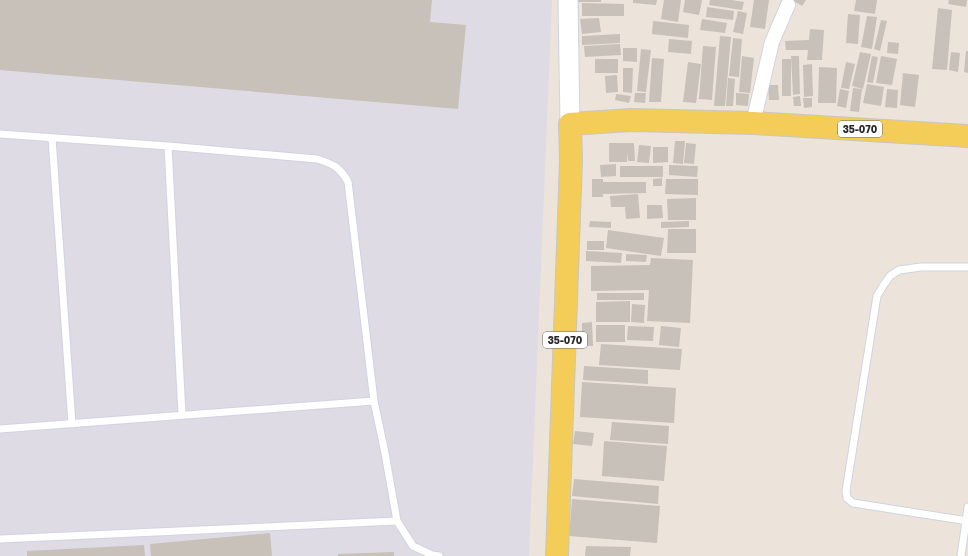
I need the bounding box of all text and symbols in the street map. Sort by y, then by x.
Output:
road number: 35-070 [838,121,882,137]
road number: 35-070 [543,332,587,348]

